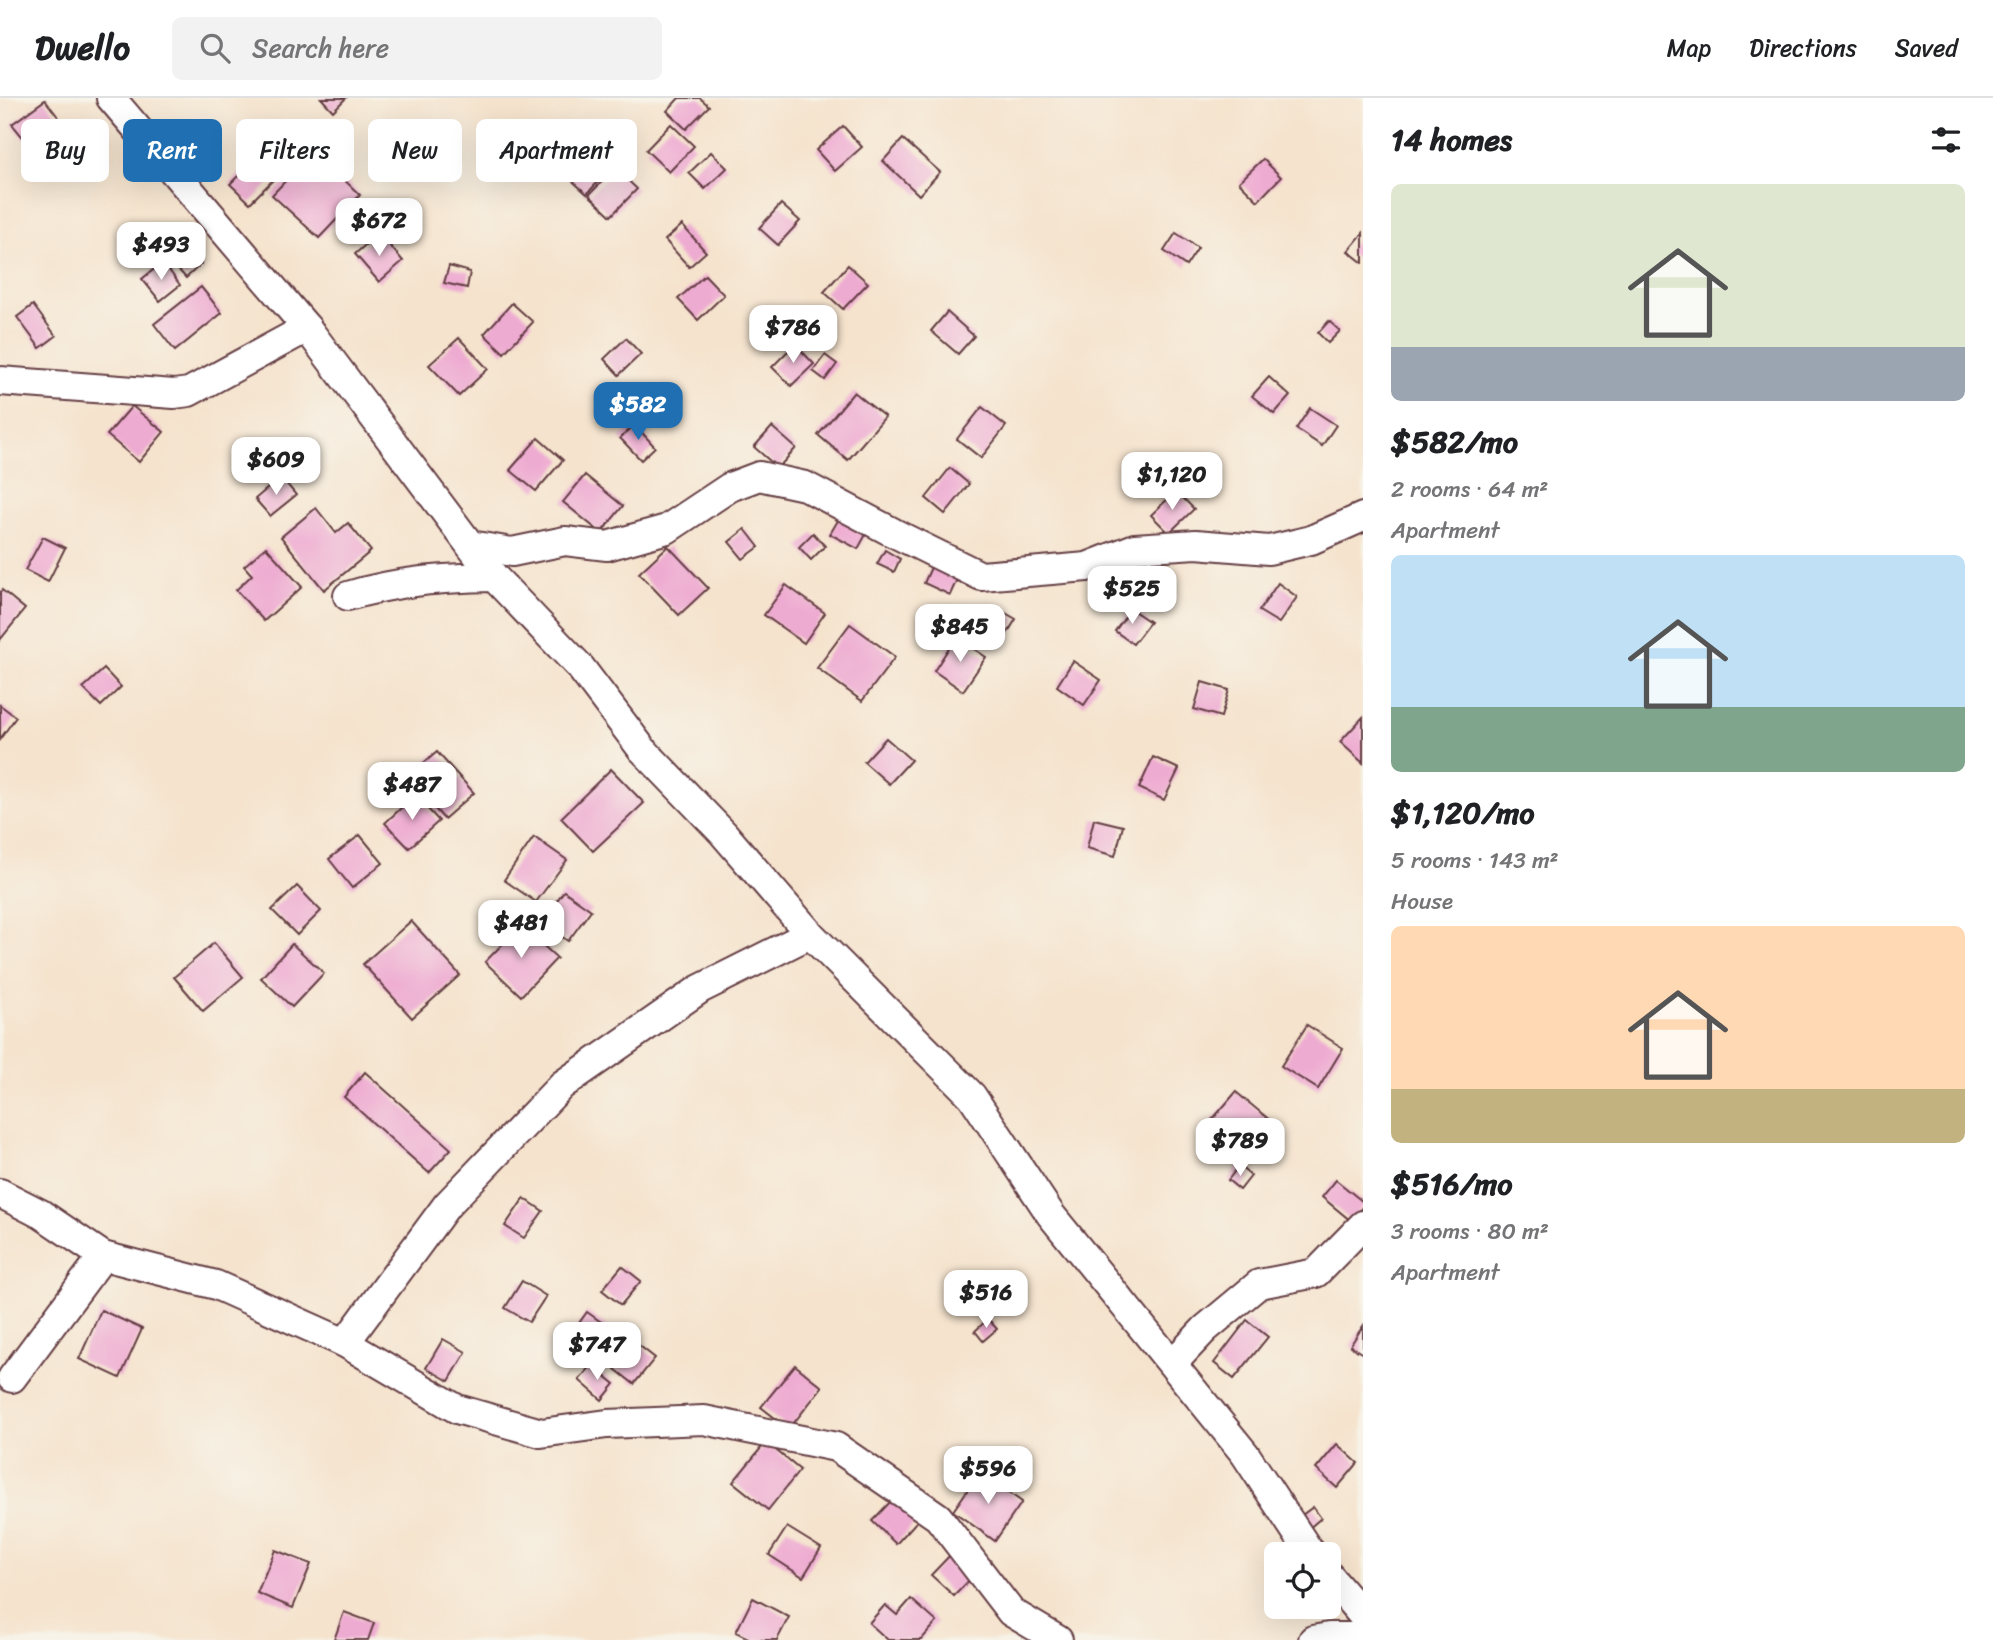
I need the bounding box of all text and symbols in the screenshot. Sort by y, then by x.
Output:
search box [172,17,662,80]
text: Dwello [35,19,130,77]
text: Search here [252,25,389,71]
text: Map [1667,27,1711,69]
text: Directions [1749,27,1857,69]
text: Saved [1895,27,1958,69]
icon: search [196,29,234,67]
text: 14 homes [1391,113,1512,167]
chip: Buy [21,119,109,182]
chip: Rent [123,119,222,182]
chip: Filters [236,119,354,182]
chip: New [368,119,462,182]
chip: Apartment [476,119,637,182]
icon: filters [1927,121,1965,159]
pin: $672 [338,198,420,258]
text: $672 [352,200,406,241]
pin: $493 [120,222,202,282]
text: $493 [133,224,189,265]
icon: home [1615,230,1741,356]
pin: $786 [752,306,834,365]
text: $786 [765,307,821,348]
pin: $582 [597,382,679,442]
text: $582 [610,384,666,425]
text: $582/mo [1391,415,1518,469]
pin: $609 [235,438,317,497]
text: $609 [247,439,305,480]
pin: $1,120 [1115,452,1229,512]
text: $1,120 [1137,454,1207,495]
text: 2 rooms · 64 m² [1391,469,1548,510]
text: Apartment [1391,510,1500,551]
pin: $525 [1091,566,1173,626]
text: $525 [1104,568,1160,609]
icon: home [1615,601,1741,727]
pin: $845 [919,604,1001,664]
text: $845 [931,606,989,647]
pin: $487 [371,762,453,822]
text: $487 [384,764,440,805]
text: $1,120/mo [1391,786,1534,840]
text: 5 rooms · 143 m² [1391,840,1559,881]
text: House [1391,881,1453,922]
pin: $481 [480,900,562,960]
text: $481 [494,902,548,943]
icon: home [1615,972,1741,1098]
pin: $789 [1199,1118,1281,1178]
text: $789 [1212,1120,1268,1161]
text: $516/mo [1391,1157,1513,1211]
text: 3 rooms · 80 m² [1391,1211,1549,1252]
text: Apartment [1391,1252,1500,1293]
pin: $516 [945,1270,1027,1330]
text: $516 [960,1272,1012,1313]
pin: $747 [556,1322,638,1382]
text: $747 [569,1324,625,1365]
pin: $596 [947,1446,1029,1506]
text: $596 [960,1448,1016,1489]
map controls [1264,1542,1341,1619]
button: locate [1264,1542,1341,1619]

